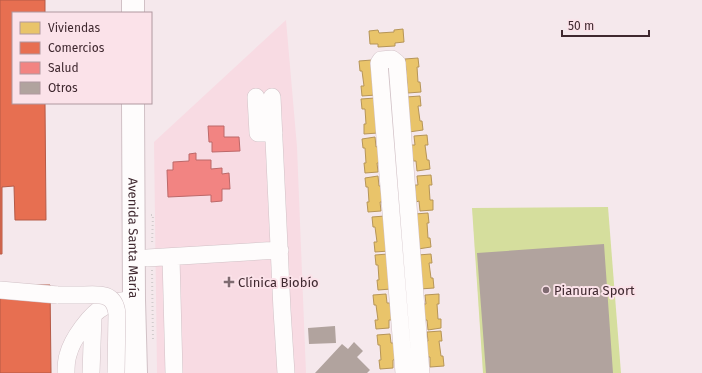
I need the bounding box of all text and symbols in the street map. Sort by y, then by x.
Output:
legend [12,12,152,104]
scale bar [562,12,649,38]
text: 50 m [568,19,594,33]
text: Viviendas [48,21,101,35]
text: Comercios [48,41,105,55]
text: Salud [48,61,79,75]
text: Otros [48,81,78,95]
street label: Avenida Santa María [125,178,141,298]
place label: Clínica Biobío [238,275,319,290]
marker: Clínica Biobío [223,276,235,288]
place label: Pianura Sport [554,283,635,298]
marker: Pianura Sport [541,285,551,295]

